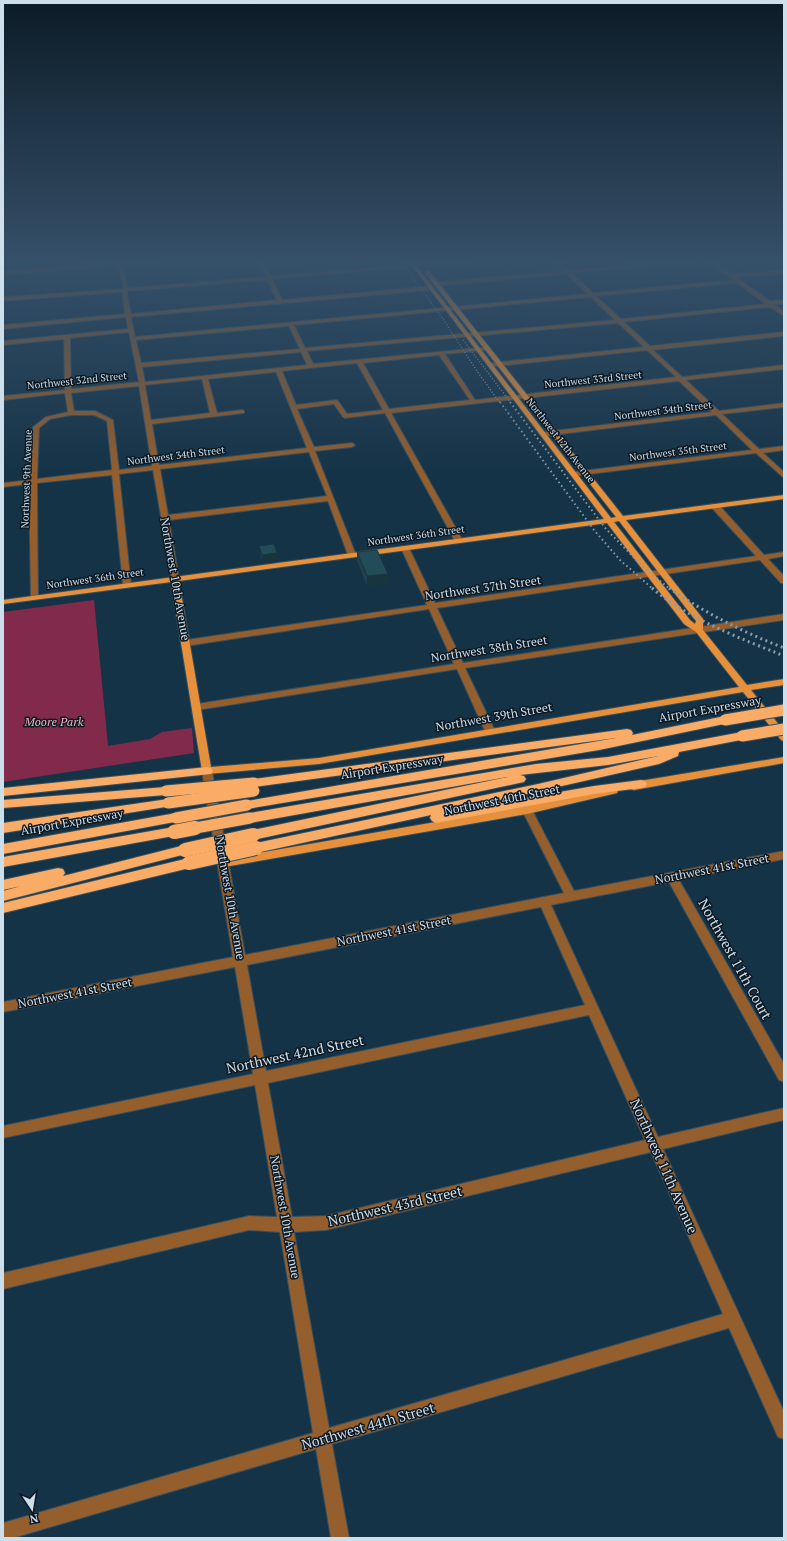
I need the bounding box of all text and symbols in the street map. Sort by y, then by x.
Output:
street label: Northwest 33rd Street [544,368,643,391]
street label: Northwest 32nd Street [27,369,128,392]
street label: Northwest 12th Avenue [523,395,598,485]
street label: Northwest 34th Street [613,398,713,423]
street label: Northwest 9th Avenue [18,429,35,529]
street label: Northwest 35th Street [628,439,728,464]
street label: Northwest 34th Street [126,443,226,468]
street label: Northwest 10th Avenue [157,516,194,642]
street label: Northwest 36th Street [367,522,466,549]
street label: Northwest 36th Street [46,565,145,592]
street label: Northwest 37th Street [424,572,543,603]
street label: Northwest 38th Street [430,632,549,665]
street label: Airport Expressway [658,692,763,725]
street label: Northwest 39th Street [435,699,554,734]
park label: Moore Park [23,714,84,729]
street label: Airport Expressway [340,751,445,782]
street label: Northwest 40th Street [443,781,562,818]
street label: Airport Expressway [20,805,125,838]
street label: Northwest 10th Avenue [212,835,249,961]
street label: Northwest 41st Street [653,850,771,887]
street label: Northwest 11th Court [694,895,777,1023]
street label: Northwest 41st Street [335,912,453,949]
street label: Northwest 41st Street [16,974,134,1011]
street label: Northwest 42nd Street [224,1029,366,1077]
street label: Northwest 11th Avenue [626,1095,703,1236]
street label: Northwest 10th Avenue [267,1154,304,1280]
street label: Northwest 43rd Street [326,1181,465,1230]
street label: Northwest 44th Street [299,1397,437,1454]
north arrow [12,1489,52,1529]
text: N [28,1511,40,1527]

